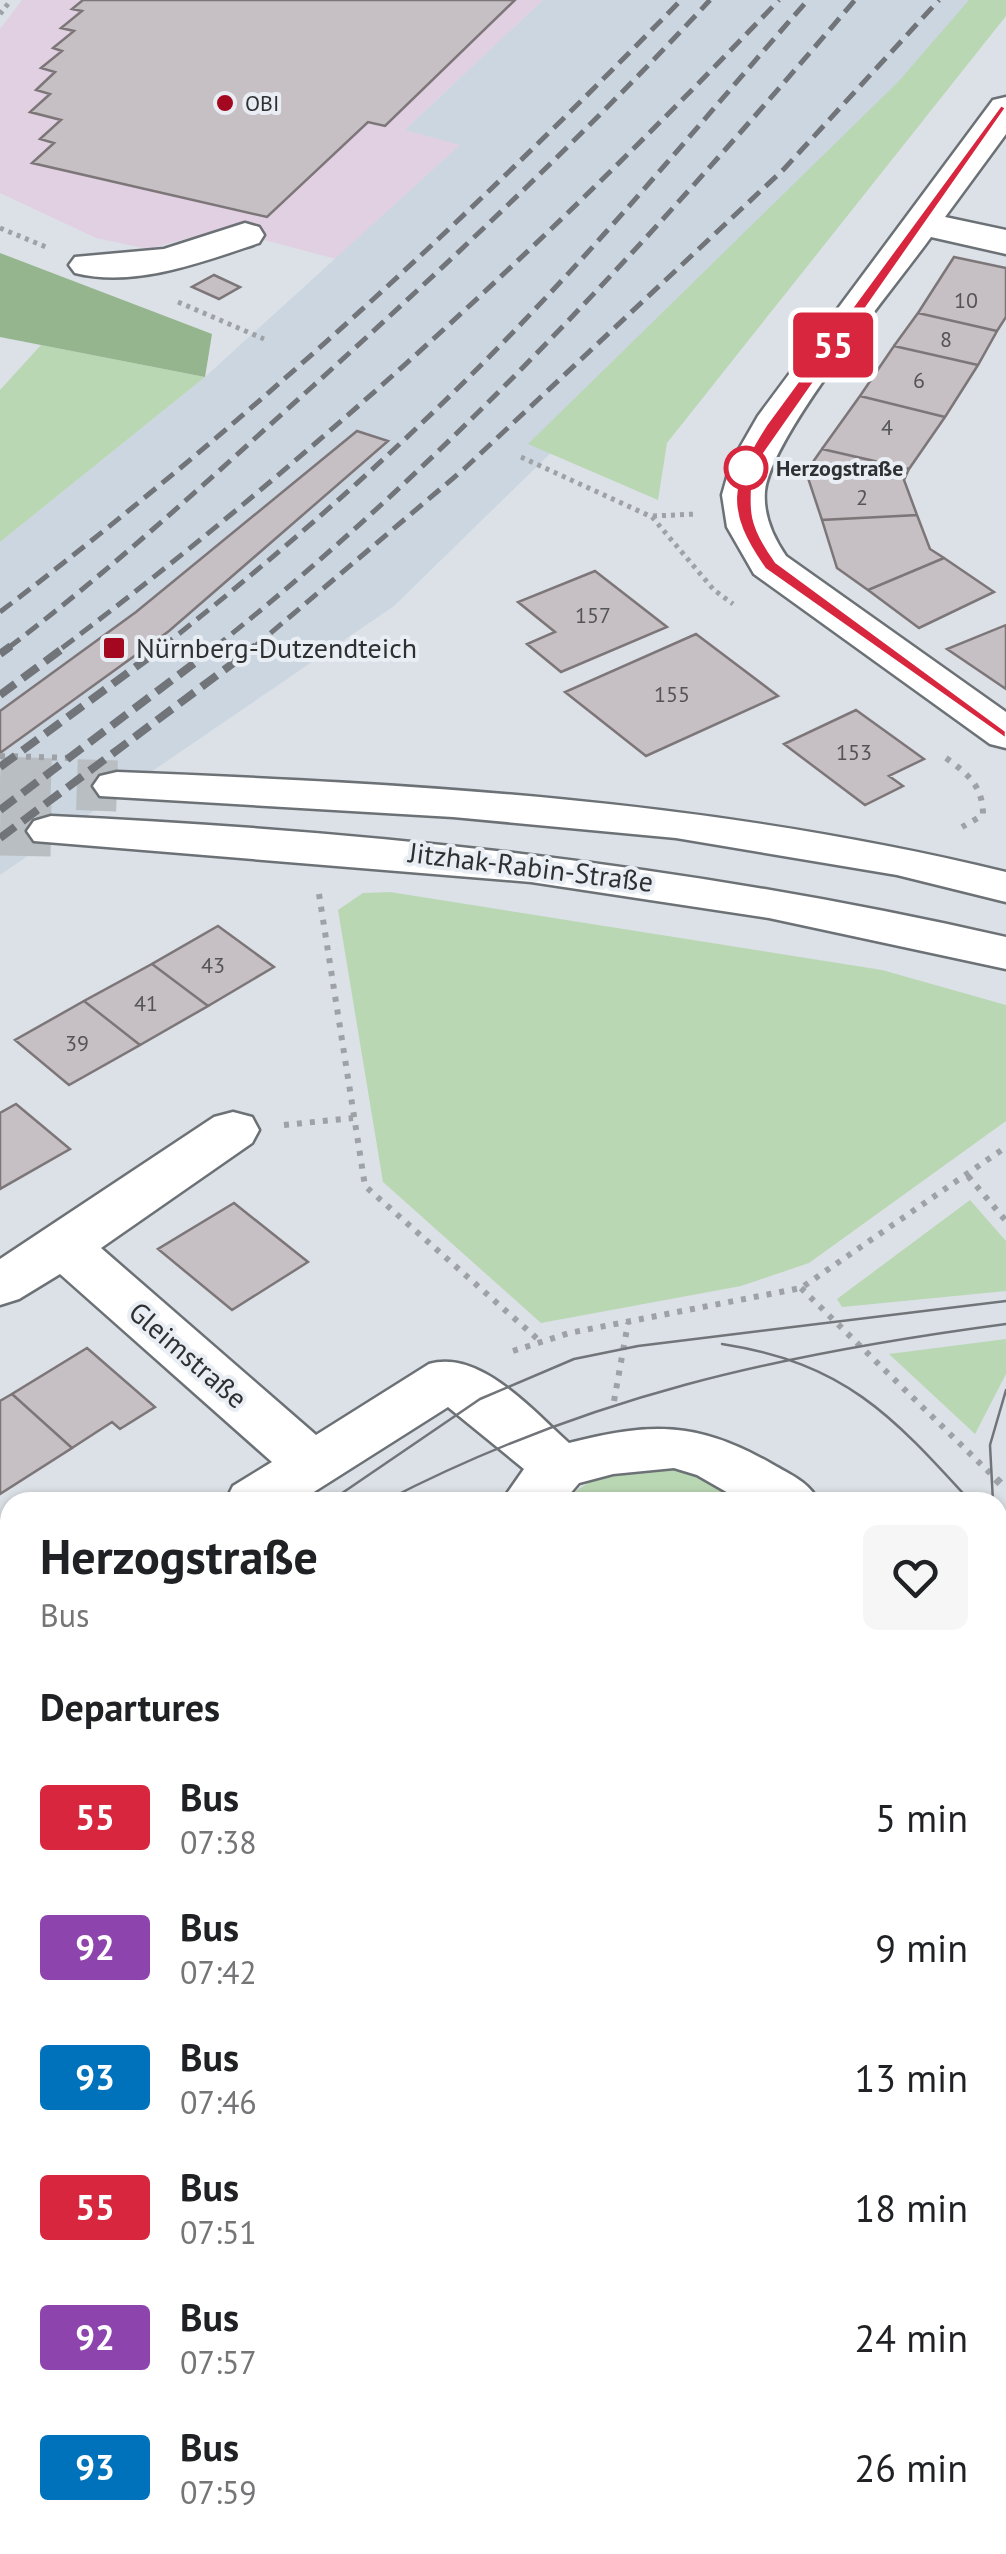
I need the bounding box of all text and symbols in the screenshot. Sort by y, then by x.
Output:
place label: OBI [245,89,279,117]
marker: OBI [214,92,236,114]
house number: 10 [954,286,978,314]
line badge: 55 [788,312,878,378]
text: 55 [813,322,853,368]
house number: 8 [940,325,952,353]
house number: 6 [913,366,925,394]
house number: 4 [881,413,893,441]
marker: Herzogstraße [725,447,767,489]
place label: Herzogstraße [776,454,903,482]
house number: 2 [856,483,868,511]
house number: 157 [575,601,611,629]
place label: Nürnberg-Dutzendteich [136,629,417,666]
marker: Nürnberg-Dutzendteich [101,635,127,661]
house number: 155 [654,680,690,708]
house number: 153 [836,738,872,766]
street label: Jitzhak-Rabin-Straße [406,833,655,900]
house number: 43 [201,951,225,979]
house number: 41 [134,989,158,1017]
house number: 39 [65,1029,89,1057]
street label: Gleimstraße [121,1293,255,1416]
text: Herzogstraße [40,1525,318,1587]
button: heart [863,1525,968,1630]
text: Bus [40,1594,89,1636]
text: Departures [40,1682,220,1731]
text: Bus [180,1772,239,1821]
text: 5 min [875,1793,968,1842]
text: 55 [75,1794,115,1840]
text: 07:38 [180,1821,257,1863]
text: Bus [180,1902,239,1951]
text: 9 min [875,1923,968,1972]
text: 92 [75,1924,115,1970]
text: 07:42 [180,1951,257,1993]
text: Bus [180,2032,239,2081]
text: 13 min [855,2053,968,2102]
text: 93 [75,2054,115,2100]
text: 07:46 [180,2081,257,2123]
text: Bus [180,2162,239,2211]
text: 18 min [855,2183,968,2232]
text: 55 [75,2184,115,2230]
text: 07:51 [180,2211,257,2253]
text: Bus [180,2292,239,2341]
text: 24 min [855,2313,968,2362]
text: 92 [75,2314,115,2360]
text: 07:57 [180,2341,257,2383]
text: Bus [180,2422,239,2471]
text: 26 min [855,2443,968,2492]
text: 93 [75,2444,115,2490]
text: 07:59 [180,2471,257,2513]

